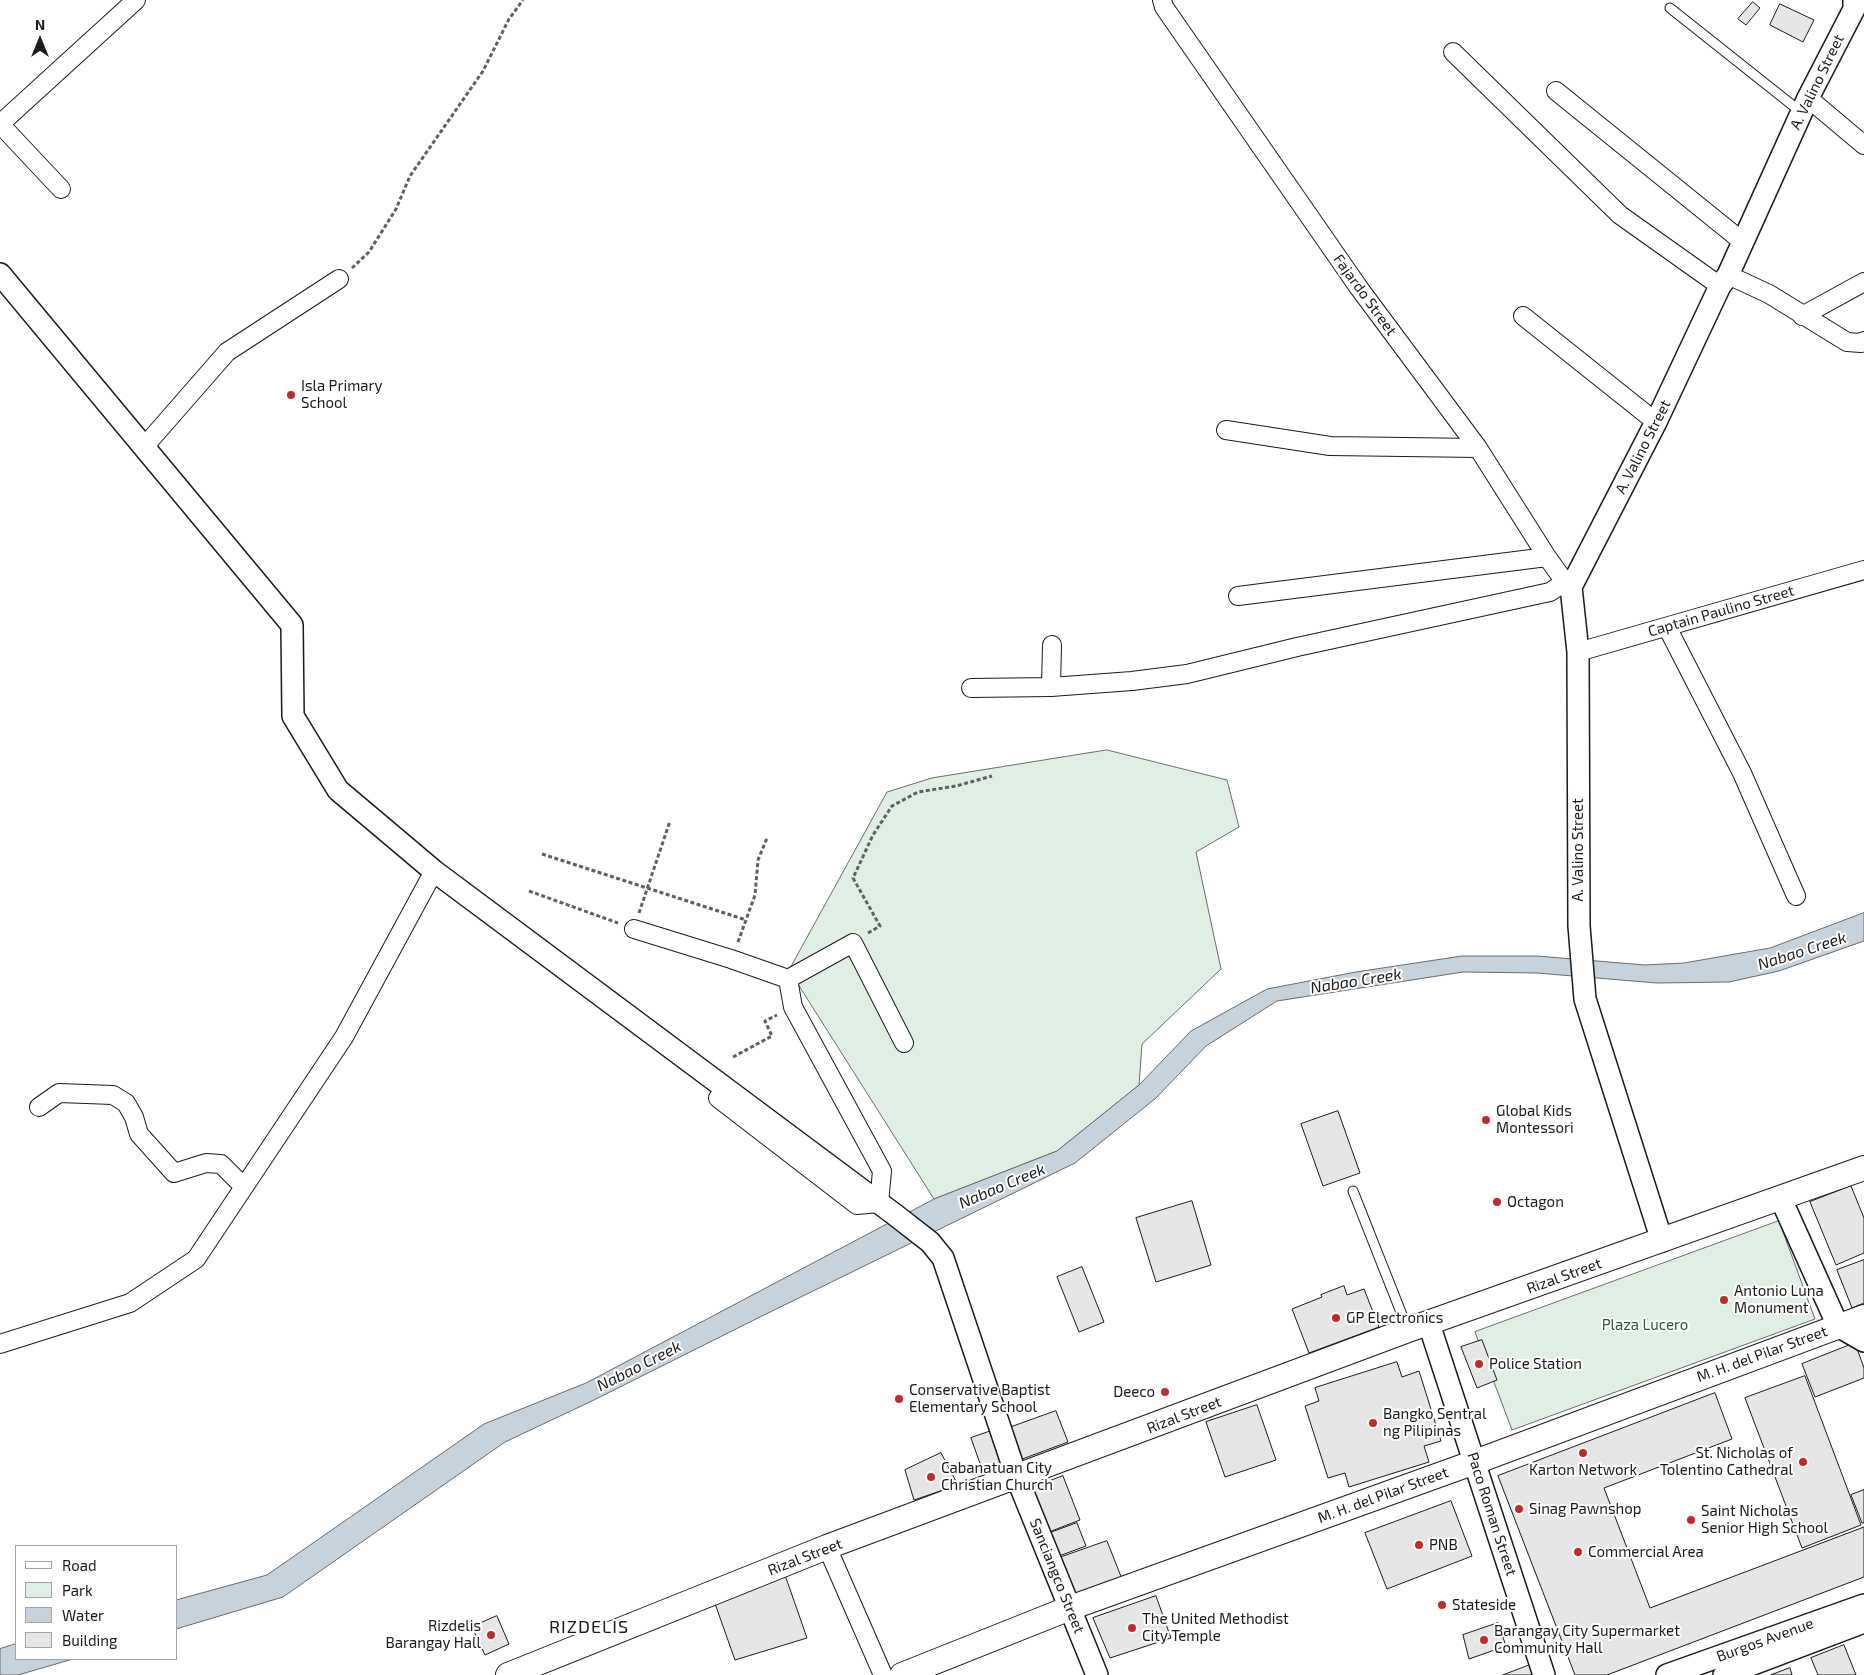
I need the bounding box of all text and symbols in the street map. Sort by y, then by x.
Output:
north arrow [15,15,65,65]
text: N [35,16,45,33]
street label: A. Valino Street [1786,32,1848,132]
street label: Fajardo Street [1330,251,1400,339]
place label: Isla Primary School [301,377,382,412]
marker: Isla Primary School [285,389,297,401]
street label: A. Valino Street [1611,397,1675,497]
street label: Captain Paulino Street [1646,582,1796,640]
street label: A. Valino Street [1569,798,1587,902]
water label: Nabao Creek [1755,928,1849,974]
water label: Nabao Creek [1309,964,1403,998]
place label: Global Kids Montessori [1496,1102,1574,1137]
marker: Global Kids Montessori [1480,1114,1492,1126]
water label: Nabao Creek [956,1159,1048,1213]
place label: Octagon [1507,1193,1564,1211]
marker: Octagon [1491,1196,1503,1208]
street label: Rizal Street [1524,1254,1604,1298]
place label: Antonio Luna Monument [1734,1282,1824,1317]
marker: Antonio Luna Monument [1718,1294,1730,1306]
place label: GP Electronics [1346,1309,1443,1327]
marker: GP Electronics [1330,1312,1342,1324]
park label: Plaza Lucero [1602,1316,1688,1334]
street label: M. H. del Pilar Street [1694,1322,1830,1386]
water label: Nabao Creek [594,1337,684,1395]
place label: Police Station [1489,1355,1582,1373]
marker: Police Station [1473,1358,1485,1370]
place label: Conservative Baptist Elementary School [909,1381,1050,1416]
place label: Deeco [1113,1383,1155,1401]
marker: Deeco [1159,1386,1171,1398]
marker: Conservative Baptist Elementary School [893,1393,905,1405]
street label: Rizal Street [1144,1393,1224,1437]
place label: Bangko Sentral ng Pilipinas [1383,1405,1486,1440]
marker: Bangko Sentral ng Pilipinas [1367,1417,1379,1429]
place label: St. Nicholas of Tolentino Cathedral [1660,1444,1793,1479]
marker: Karton Network [1577,1447,1589,1459]
street label: Paco Roman Street [1464,1450,1520,1578]
marker: St. Nicholas of Tolentino Cathedral [1797,1456,1809,1468]
place label: Cabanatuan City Christian Church [941,1459,1053,1494]
place label: Karton Network [1529,1461,1637,1479]
street label: M. H. del Pilar Street [1315,1463,1451,1527]
marker: Cabanatuan City Christian Church [925,1471,937,1483]
place label: Sinag Pawnshop [1529,1500,1641,1518]
place label: Saint Nicholas Senior High School [1701,1502,1828,1537]
marker: Sinag Pawnshop [1513,1503,1525,1515]
marker: Saint Nicholas Senior High School [1685,1514,1697,1526]
street label: Sanciangco Street [1026,1516,1088,1636]
street label: Rizal Street [765,1535,845,1579]
place label: PNB [1429,1536,1458,1554]
marker: PNB [1413,1539,1425,1551]
place label: Commercial Area [1588,1543,1704,1561]
legend [15,1545,178,1660]
marker: Commercial Area [1572,1546,1584,1558]
text: Road [62,1556,97,1574]
text: Park [62,1581,93,1599]
place label: Stateside [1452,1596,1516,1614]
marker: Stateside [1436,1599,1448,1611]
text: Water [62,1606,104,1624]
place label: The United Methodist City Temple [1142,1610,1289,1645]
street label: Burgos Avenue [1714,1614,1816,1666]
district label: RIZDELIS [548,1616,630,1638]
place label: Rizdelis Barangay Hall [386,1617,481,1652]
marker: The United Methodist City Temple [1126,1622,1138,1634]
place label: Barangay City Supermarket Community Hall [1494,1622,1680,1657]
marker: Rizdelis Barangay Hall [485,1629,497,1641]
text: Building [62,1631,117,1649]
marker: Barangay City Supermarket Community Hall [1478,1634,1490,1646]

